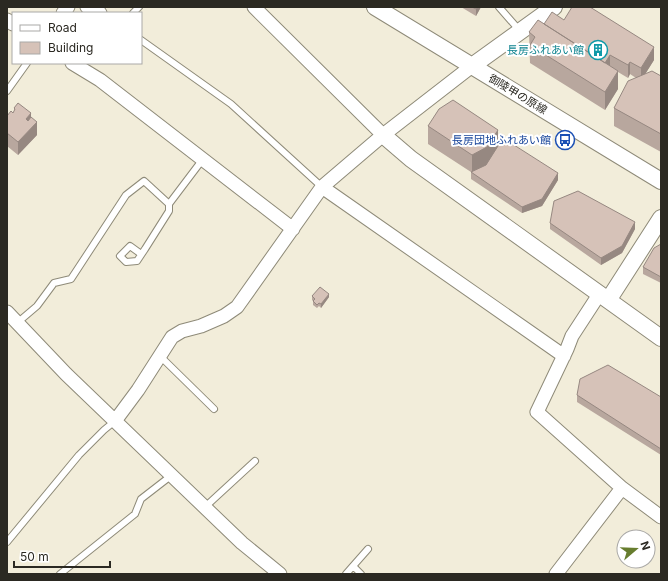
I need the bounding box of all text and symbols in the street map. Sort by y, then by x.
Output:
legend [12,12,142,64]
text: Road [48,20,77,35]
building icon: 長房ふれあい館 [587,39,609,61]
text: Building [48,40,93,55]
place label: 長房ふれあい館 [507,43,584,57]
street label: 御陵甲の原線 [485,70,550,117]
bus stop icon: 長房団地ふれあい館 [554,129,576,151]
place label: 長房団地ふれあい館 [452,133,551,147]
north arrow [616,529,656,569]
text: N [637,539,653,552]
scale bar [14,543,110,569]
text: 50 m [20,549,49,564]

